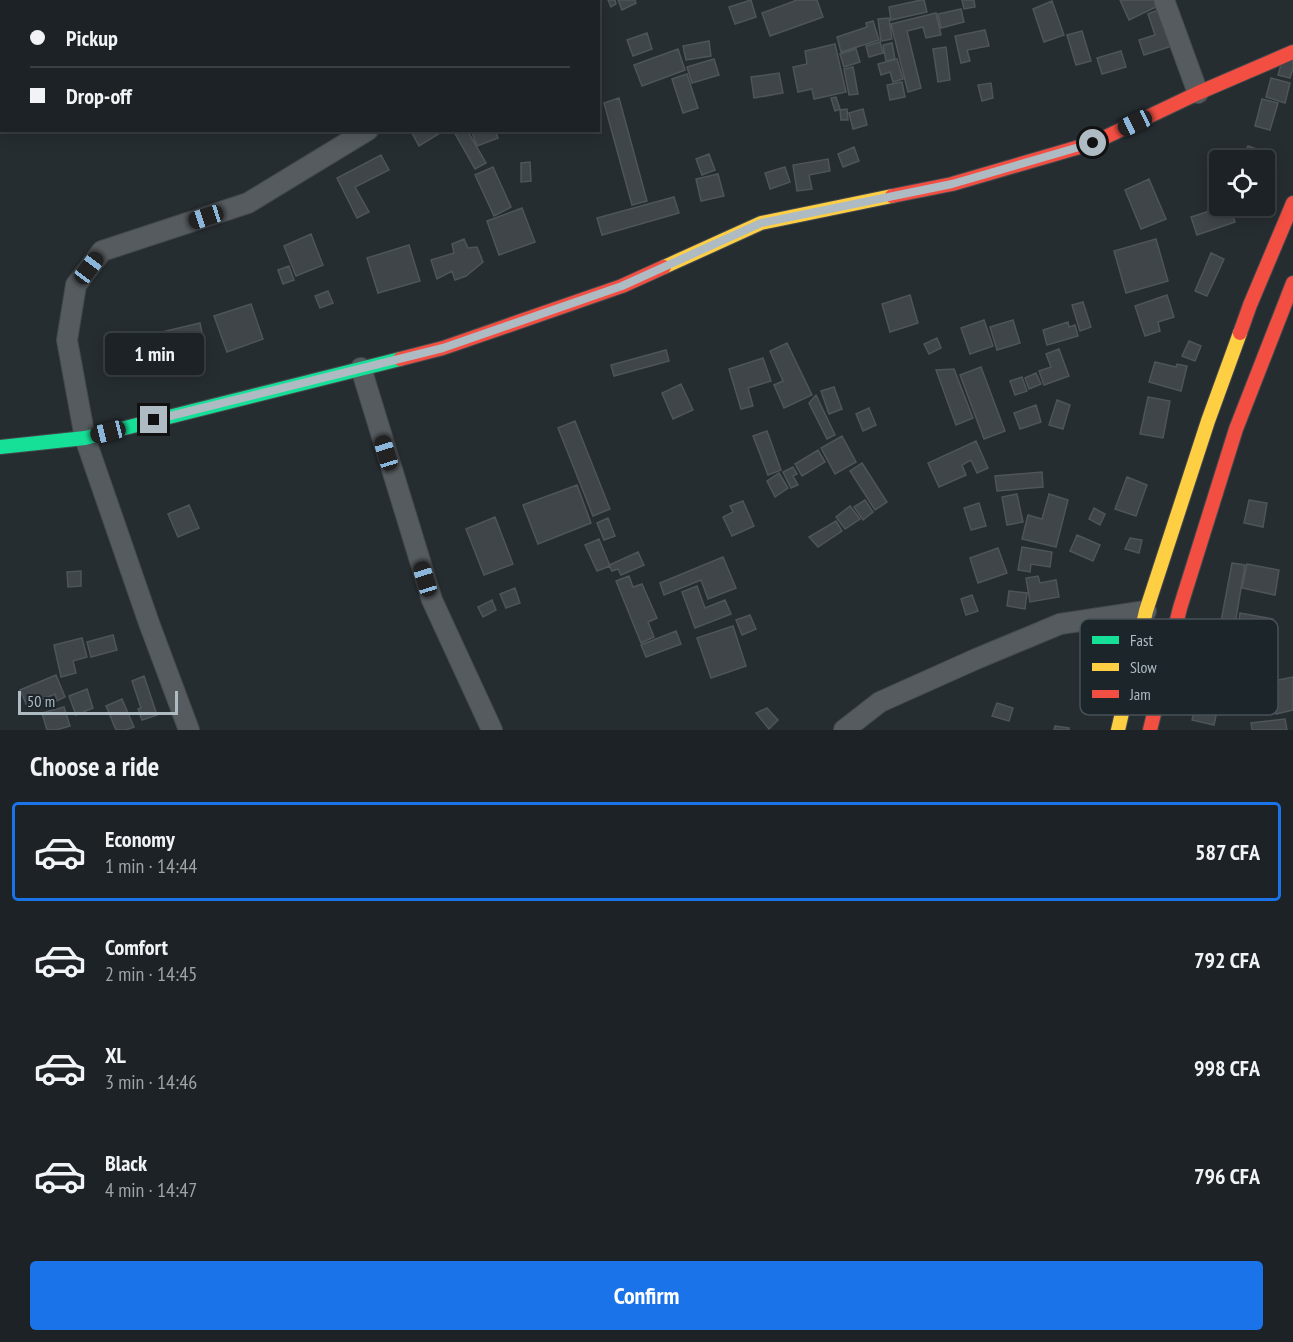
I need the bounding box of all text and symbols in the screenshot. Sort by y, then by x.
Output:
text: Pickup [66,24,118,52]
text: Drop-off [66,82,132,110]
car [1115,107,1155,139]
route start [1079,129,1106,156]
map controls [1209,150,1275,216]
button: locate [1209,150,1275,216]
car [186,203,226,231]
car [71,248,107,288]
callout: 1 min [104,333,204,375]
text: 1 min [134,341,175,367]
route end [140,406,167,433]
car [88,419,128,445]
car [372,433,400,473]
car [411,559,439,599]
legend [1080,619,1278,715]
text: Fast [1130,630,1153,650]
text: Slow [1130,657,1157,677]
text: Jam [1129,684,1151,704]
scale bar [18,688,178,716]
text: 50 m [27,691,55,711]
text: Choose a ride [30,749,159,783]
icon: car [33,825,87,879]
text: Economy [105,825,175,853]
text: 587 CFA [1195,838,1260,866]
text: 1 min · 14:44 [105,853,197,879]
icon: car [33,933,87,987]
text: Comfort [105,933,168,961]
text: 792 CFA [1194,946,1260,974]
text: 2 min · 14:45 [105,961,197,987]
icon: car [33,1041,87,1095]
text: XL [105,1041,126,1069]
text: 998 CFA [1194,1054,1260,1082]
text: 3 min · 14:46 [105,1069,197,1095]
icon: car [33,1149,87,1203]
text: Black [105,1149,147,1177]
text: 796 CFA [1194,1162,1260,1190]
text: 4 min · 14:47 [105,1177,197,1203]
button: Confirm [30,1261,1263,1330]

